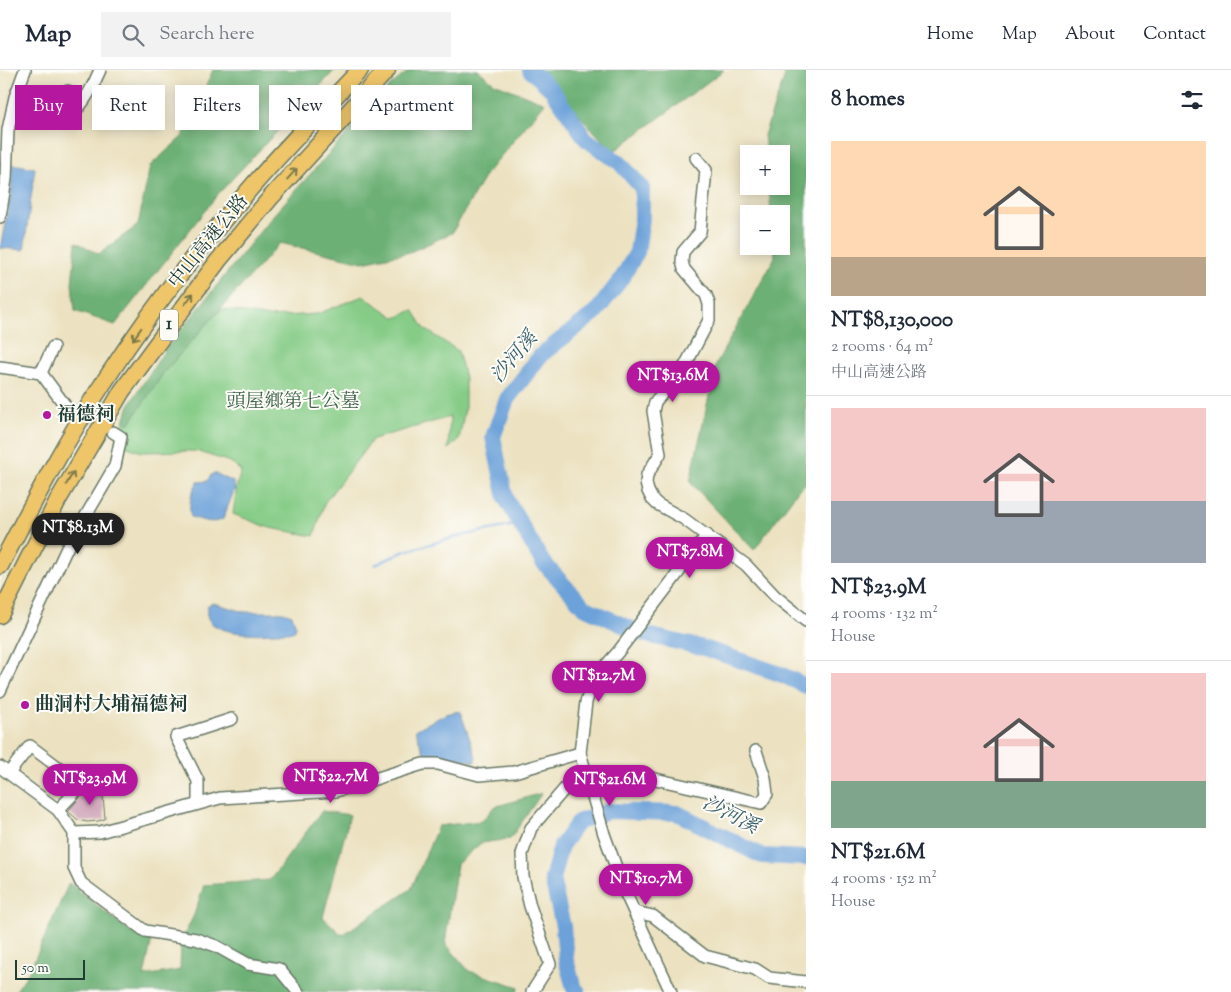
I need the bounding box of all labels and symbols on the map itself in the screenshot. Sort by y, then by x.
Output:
one-way arrow [286,167,298,180]
street label: 中山高速公路 [163,189,255,295]
one-way arrow [184,292,194,306]
road number: 1 [160,310,178,340]
water label: 沙河溪 [485,324,547,390]
one-way arrow [132,327,142,341]
pin: NT$13.6M [621,360,725,403]
park label: 頭屋鄉第七公墓 [226,389,360,416]
place label: 福德祠 [57,402,114,429]
marker: 福德祠 [41,409,53,421]
one-way arrow [66,472,76,486]
pin: NT$8.13M [26,512,130,555]
pin: NT$7.8M [644,536,736,579]
pin: NT$12.7M [547,660,651,703]
place label: 曲洞村大埔福德祠 [35,692,187,719]
marker: 曲洞村大埔福德祠 [19,699,31,711]
pin: NT$22.7M [279,762,383,804]
pin: NT$23.9M [38,764,142,806]
pin: NT$21.6M [558,764,662,807]
water label: 沙河溪 [697,789,765,843]
pin: NT$10.7M [594,864,698,906]
scale bar [15,957,85,980]

